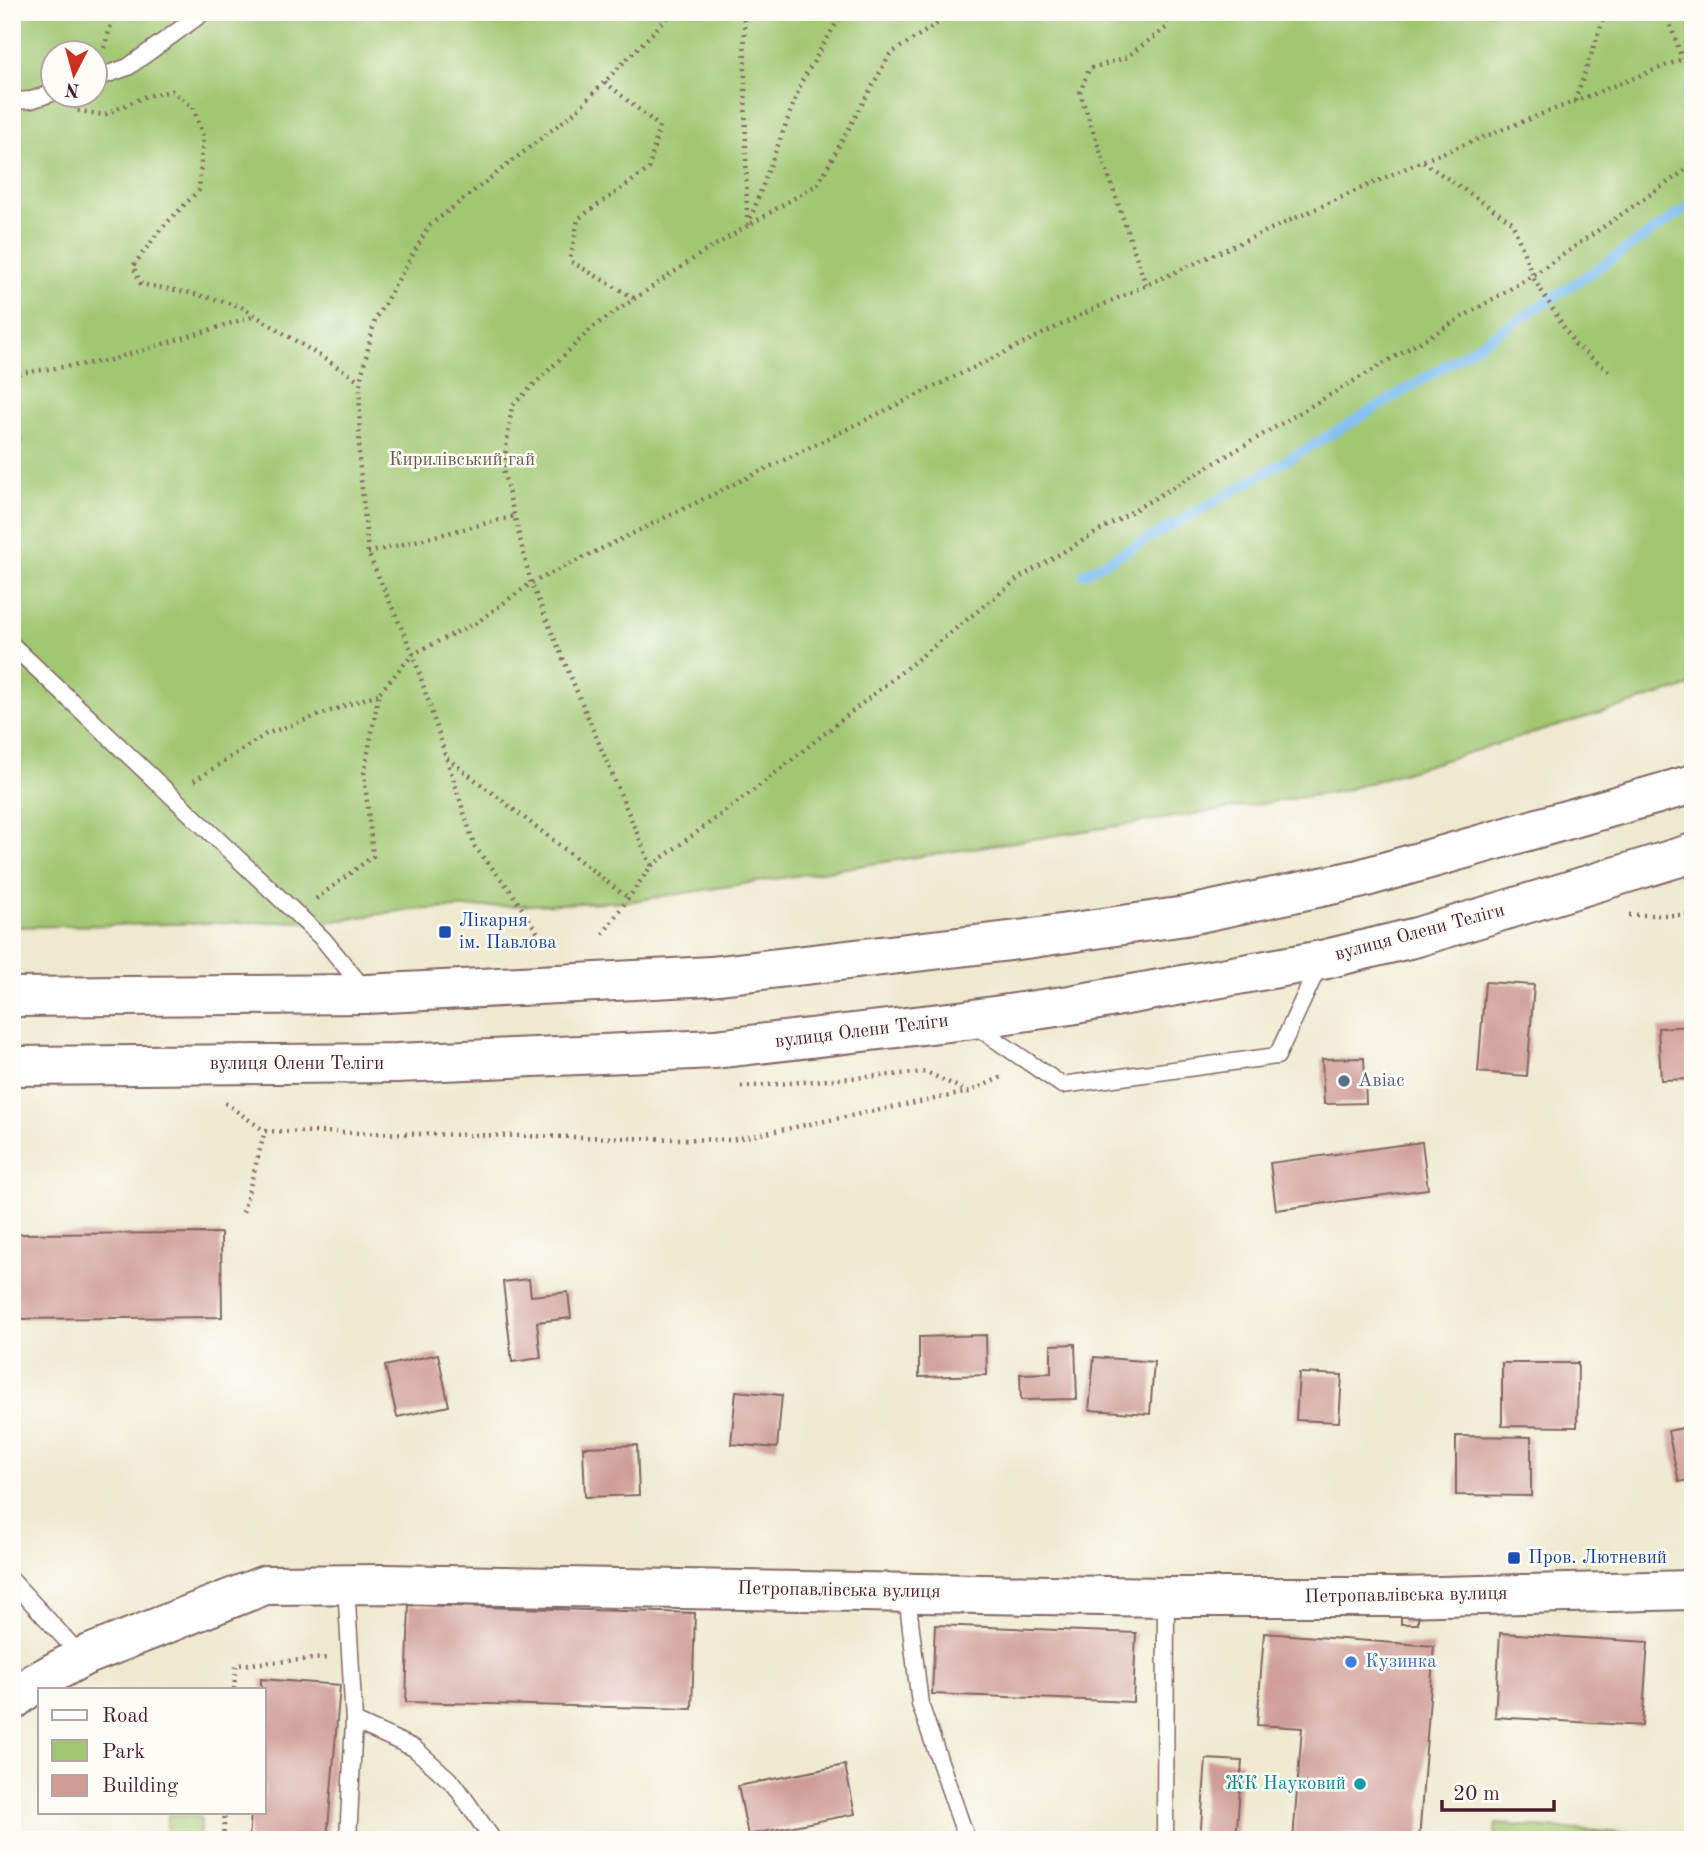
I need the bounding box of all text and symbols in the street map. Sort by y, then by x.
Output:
north arrow [38,38,108,108]
text: N [64,78,81,99]
park label: Кирилівський гай [389,451,535,470]
street label: вулиця Олени Теліги [1333,901,1507,965]
place label: Лікарня ім. Павлова [459,912,557,953]
marker: Лікарня ім. Павлова [437,924,453,940]
street label: вулиця Олени Теліги [774,1012,950,1052]
street label: вулиця Олени Теліги [210,1055,384,1074]
place label: Авіас [1358,1072,1404,1091]
marker: Авіас [1336,1073,1352,1089]
place label: Пров. Лютневий [1528,1549,1667,1568]
marker: Пров. Лютневий [1506,1550,1522,1566]
street label: Петропавлівська вулиця [737,1580,941,1602]
street label: Петропавлівська вулиця [1304,1585,1508,1607]
place label: Кузинка [1365,1653,1437,1672]
marker: Кузинка [1343,1654,1359,1670]
legend [38,1688,266,1814]
text: Road [102,1706,149,1727]
text: Park [102,1742,145,1763]
scale bar [1442,1768,1554,1812]
place label: ЖК Науковий [1225,1775,1346,1794]
text: Building [102,1776,179,1797]
marker: ЖК Науковий [1352,1776,1368,1792]
text: 20 m [1453,1784,1500,1805]

